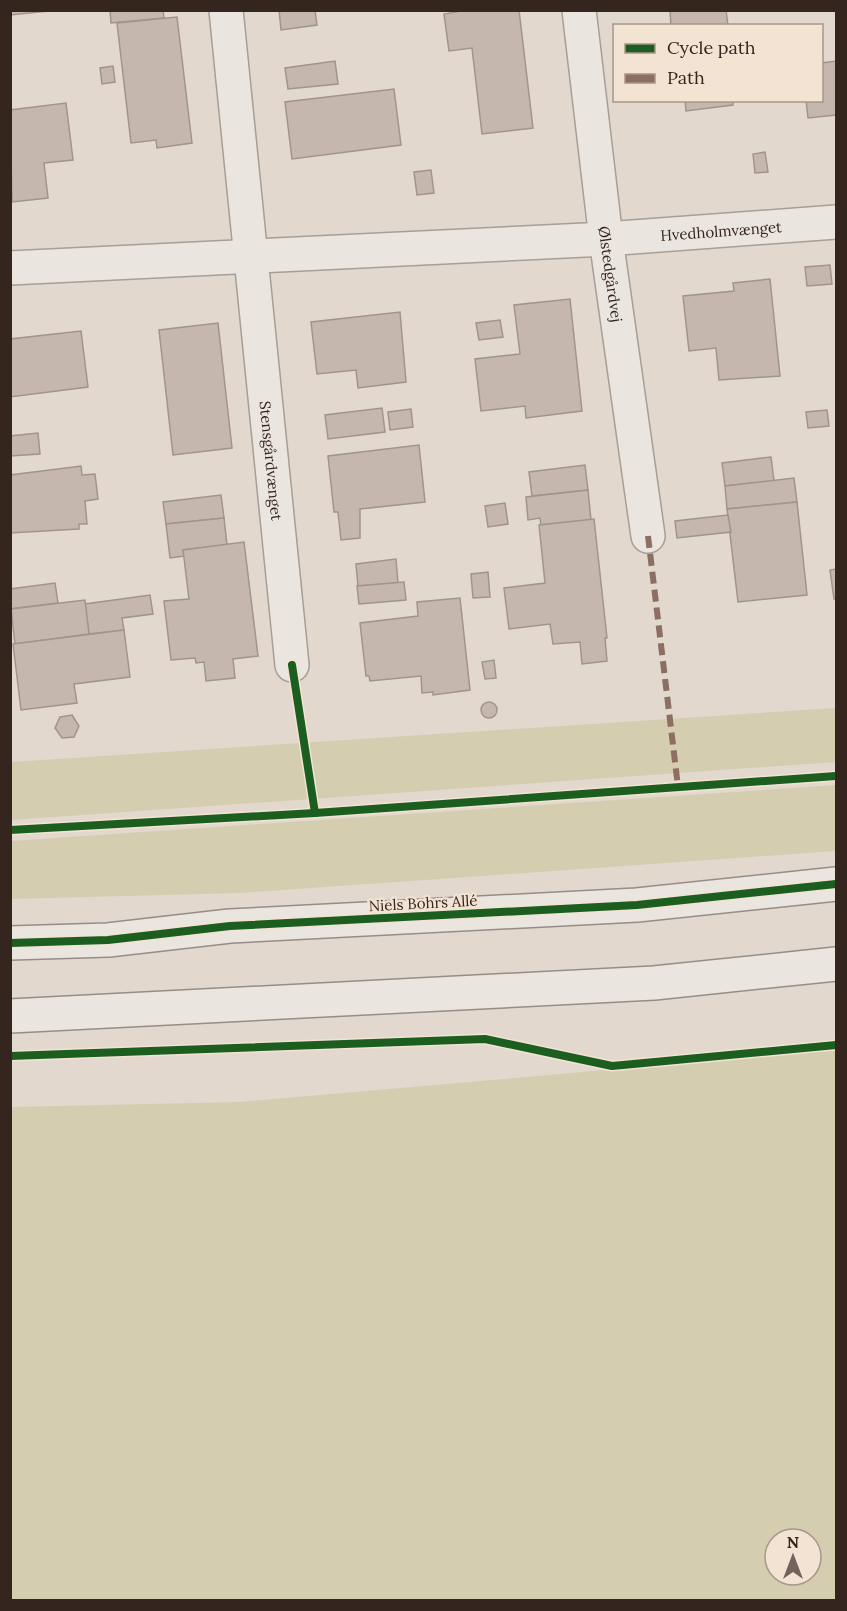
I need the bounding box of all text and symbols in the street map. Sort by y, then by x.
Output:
legend [613,24,823,102]
text: Cycle path [667,36,756,59]
text: Path [667,66,705,89]
street label: Hvedholmvænget [660,217,782,244]
street label: Ølstedgårdvej [595,225,627,323]
street label: Stensgårdvænget [256,400,287,522]
street label: Niels Bohrs Allé [368,891,478,915]
north arrow [763,1527,823,1587]
text: N [787,1532,799,1552]

